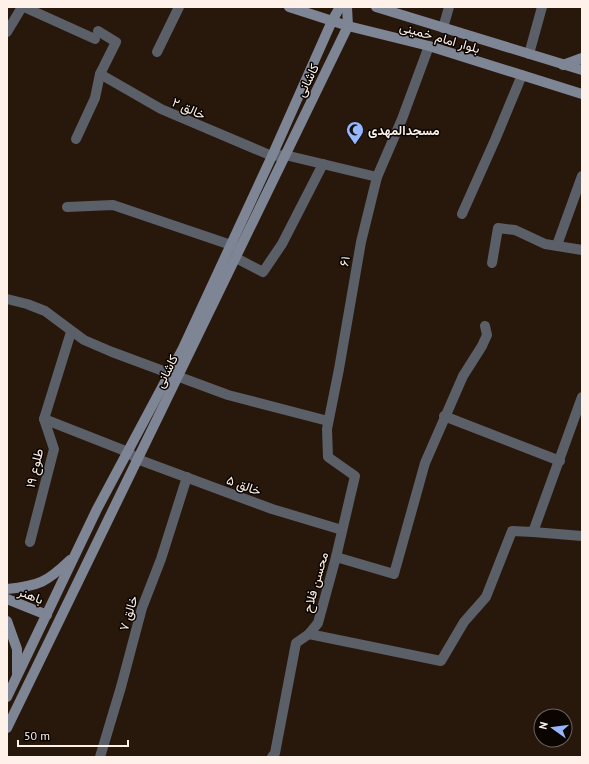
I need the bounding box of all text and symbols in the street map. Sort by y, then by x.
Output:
street label: بلوار امام خمینی [398,18,482,57]
street label: کاشانی [292,61,323,100]
street label: خالق ۲ [169,94,209,123]
mosque icon: مسجدالمهدی [345,120,365,145]
place label: مسجدالمهدی [368,122,440,139]
street label: ۶۱ [335,255,354,268]
street label: کاشانی [151,352,182,391]
street label: طلوع ۱۹ [22,447,48,490]
street label: خالق ۵ [224,471,264,500]
street label: محسن فلاح [299,550,333,615]
street label: باهنر [15,583,46,608]
street label: خالق ۷ [115,593,142,633]
north arrow [533,708,573,748]
text: N [536,720,551,731]
scale bar [18,722,128,748]
text: 50 m [24,728,50,743]

